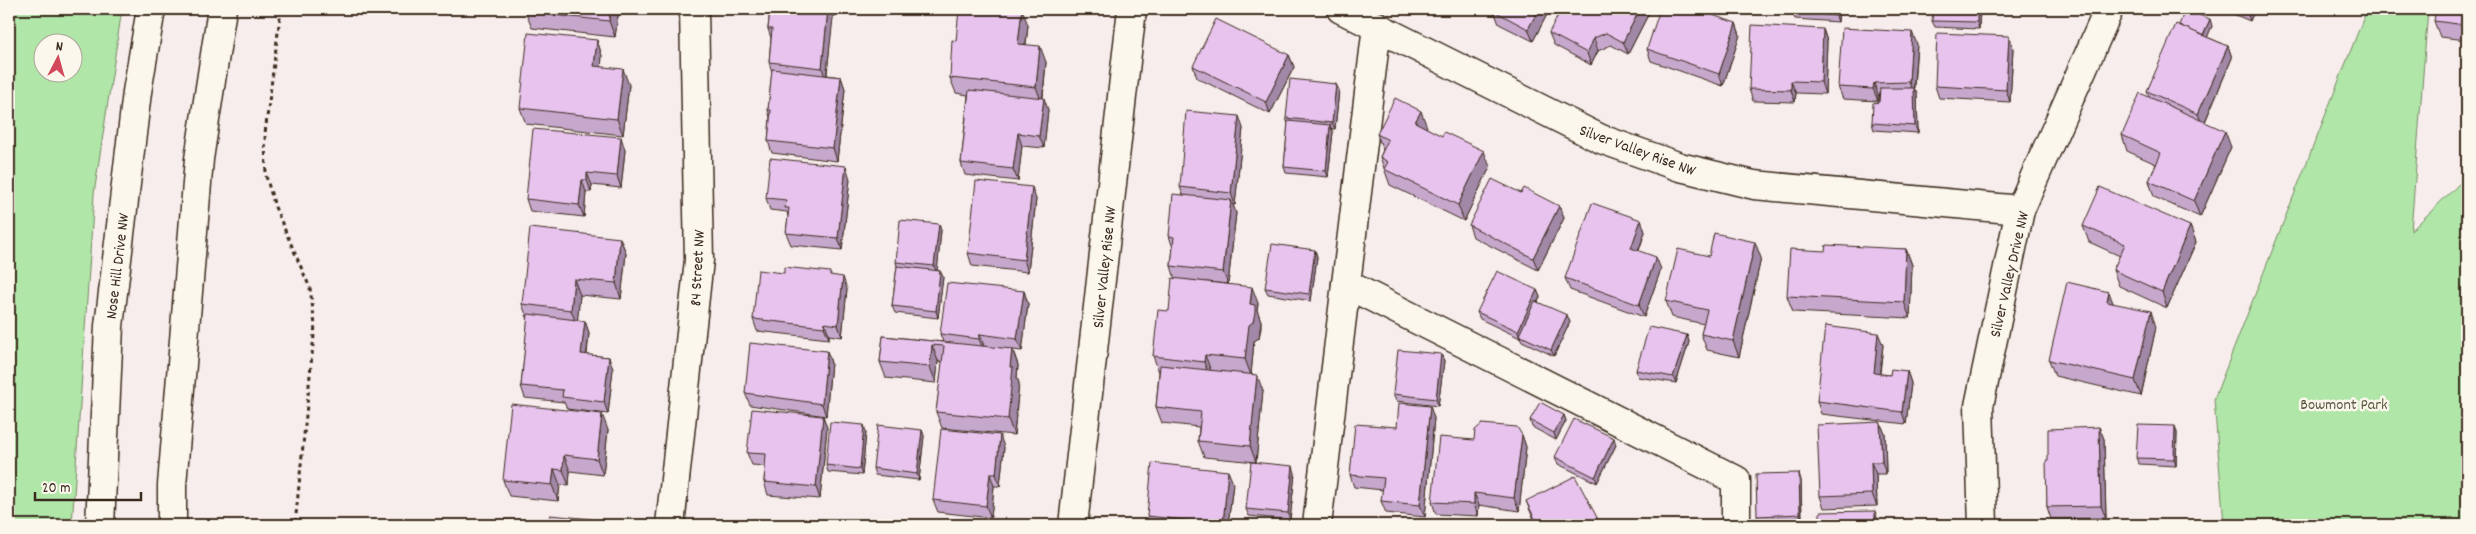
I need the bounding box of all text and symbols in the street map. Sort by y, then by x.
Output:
north arrow [32,32,82,82]
text: N [55,37,64,57]
street label: Silver Valley Rise NW [1576,120,1699,183]
street label: Silver Valley Rise NW [1088,204,1123,329]
street label: Silver Valley Drive NW [1985,208,2036,340]
street label: Nose Hill Drive NW [101,211,136,321]
street label: 84 Street NW [685,229,712,307]
park label: Bowmont Park [2300,394,2388,417]
scale bar [35,469,141,501]
text: 20 m [42,478,70,500]

